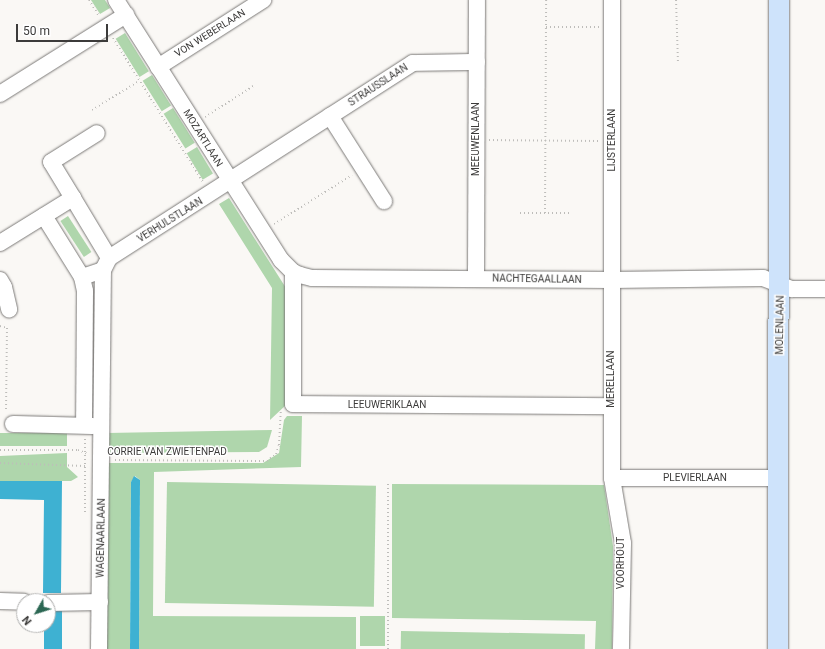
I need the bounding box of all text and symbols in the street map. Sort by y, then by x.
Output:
street label: VON WEBERLAAN [172,6,248,60]
scale bar [18,16,110,42]
text: 50 m [23,24,50,38]
street label: STRAUSSLAAN [346,61,410,109]
street label: MEEUWENLAAN [470,102,482,176]
street label: MOZARTLAAN [181,107,225,169]
street label: LIJSTERLAAN [606,108,618,172]
street label: VERHULSTLAAN [135,195,205,245]
street label: NACHTEGAALLAAN [492,272,582,286]
street label: MOLENLAAN [773,295,787,355]
street label: MERELLAAN [605,350,617,408]
street label: LEEUWERIKLAAN [348,399,426,411]
street label: CORRIE VAN ZWIETENPAD [107,446,227,458]
street label: PLEVIERLAAN [663,472,727,484]
street label: WAGENAARLAAN [94,498,108,578]
street label: VOORHOUT [615,537,627,589]
north arrow [16,593,56,633]
text: N [20,613,35,627]

